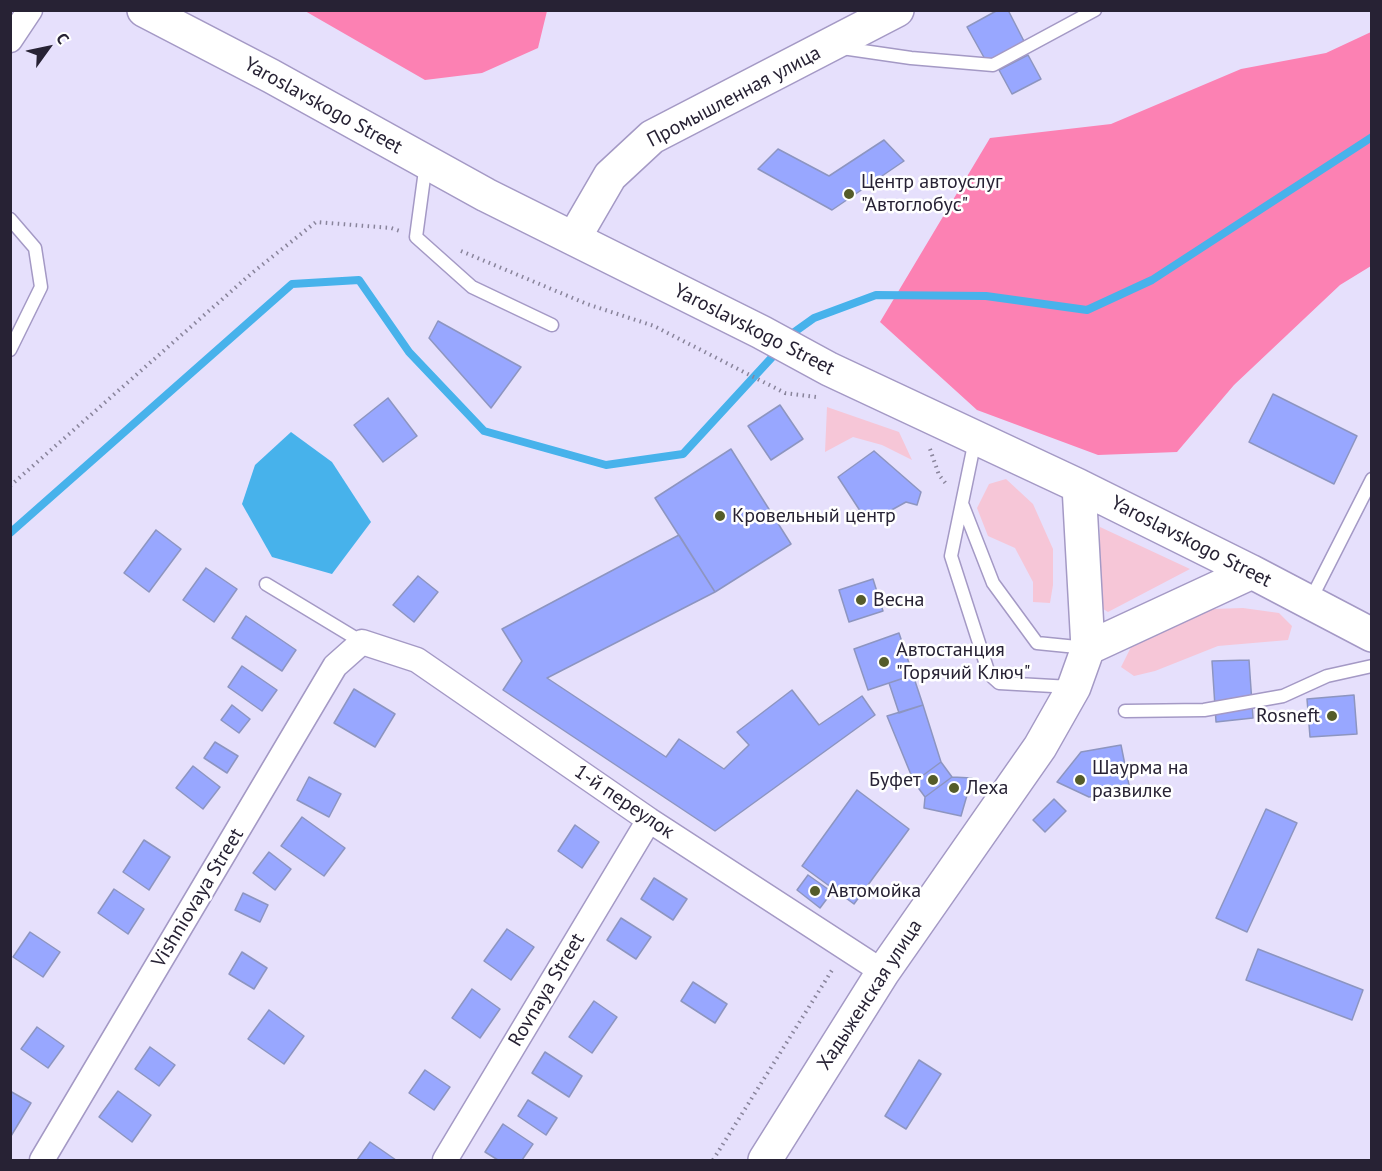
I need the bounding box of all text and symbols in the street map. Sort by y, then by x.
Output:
north arrow [18,18,78,78]
text: С [52,29,74,47]
street label: Промышленная улица [643,41,825,153]
street label: Yaroslavskogo Street [240,53,406,159]
place label: Центр автоуслуг "Автоглобус" [861,170,1002,217]
marker: Центр автоуслуг "Автоглобус" [842,187,856,201]
street label: Yaroslavskogo Street [670,279,838,381]
street label: Yaroslavskogo Street [1107,491,1275,593]
place label: Кровельный центр [732,504,896,528]
marker: Кровельный центр [713,509,727,523]
place label: Весна [873,588,924,612]
marker: Весна [854,593,868,607]
place label: Автостанция "Горячий Ключ" [896,638,1030,685]
marker: Автостанция "Горячий Ключ" [877,655,891,669]
place label: Rosneft [1256,704,1320,728]
marker: Rosneft [1325,709,1339,723]
place label: Шаурма на развилке [1092,756,1188,803]
street label: 1-й переулок [570,760,678,844]
place label: Буфет [869,768,921,792]
marker: Буфет [926,773,940,787]
marker: Шаурма на развилке [1073,773,1087,787]
place label: Леха [966,776,1008,800]
marker: Леха [947,781,961,795]
street label: Vishniovaya Street [147,824,249,972]
place label: Автомойка [827,879,921,903]
marker: Автомойка [808,884,822,898]
street label: Хадыженская улица [812,915,928,1075]
street label: Rovnaya Street [504,929,590,1051]

